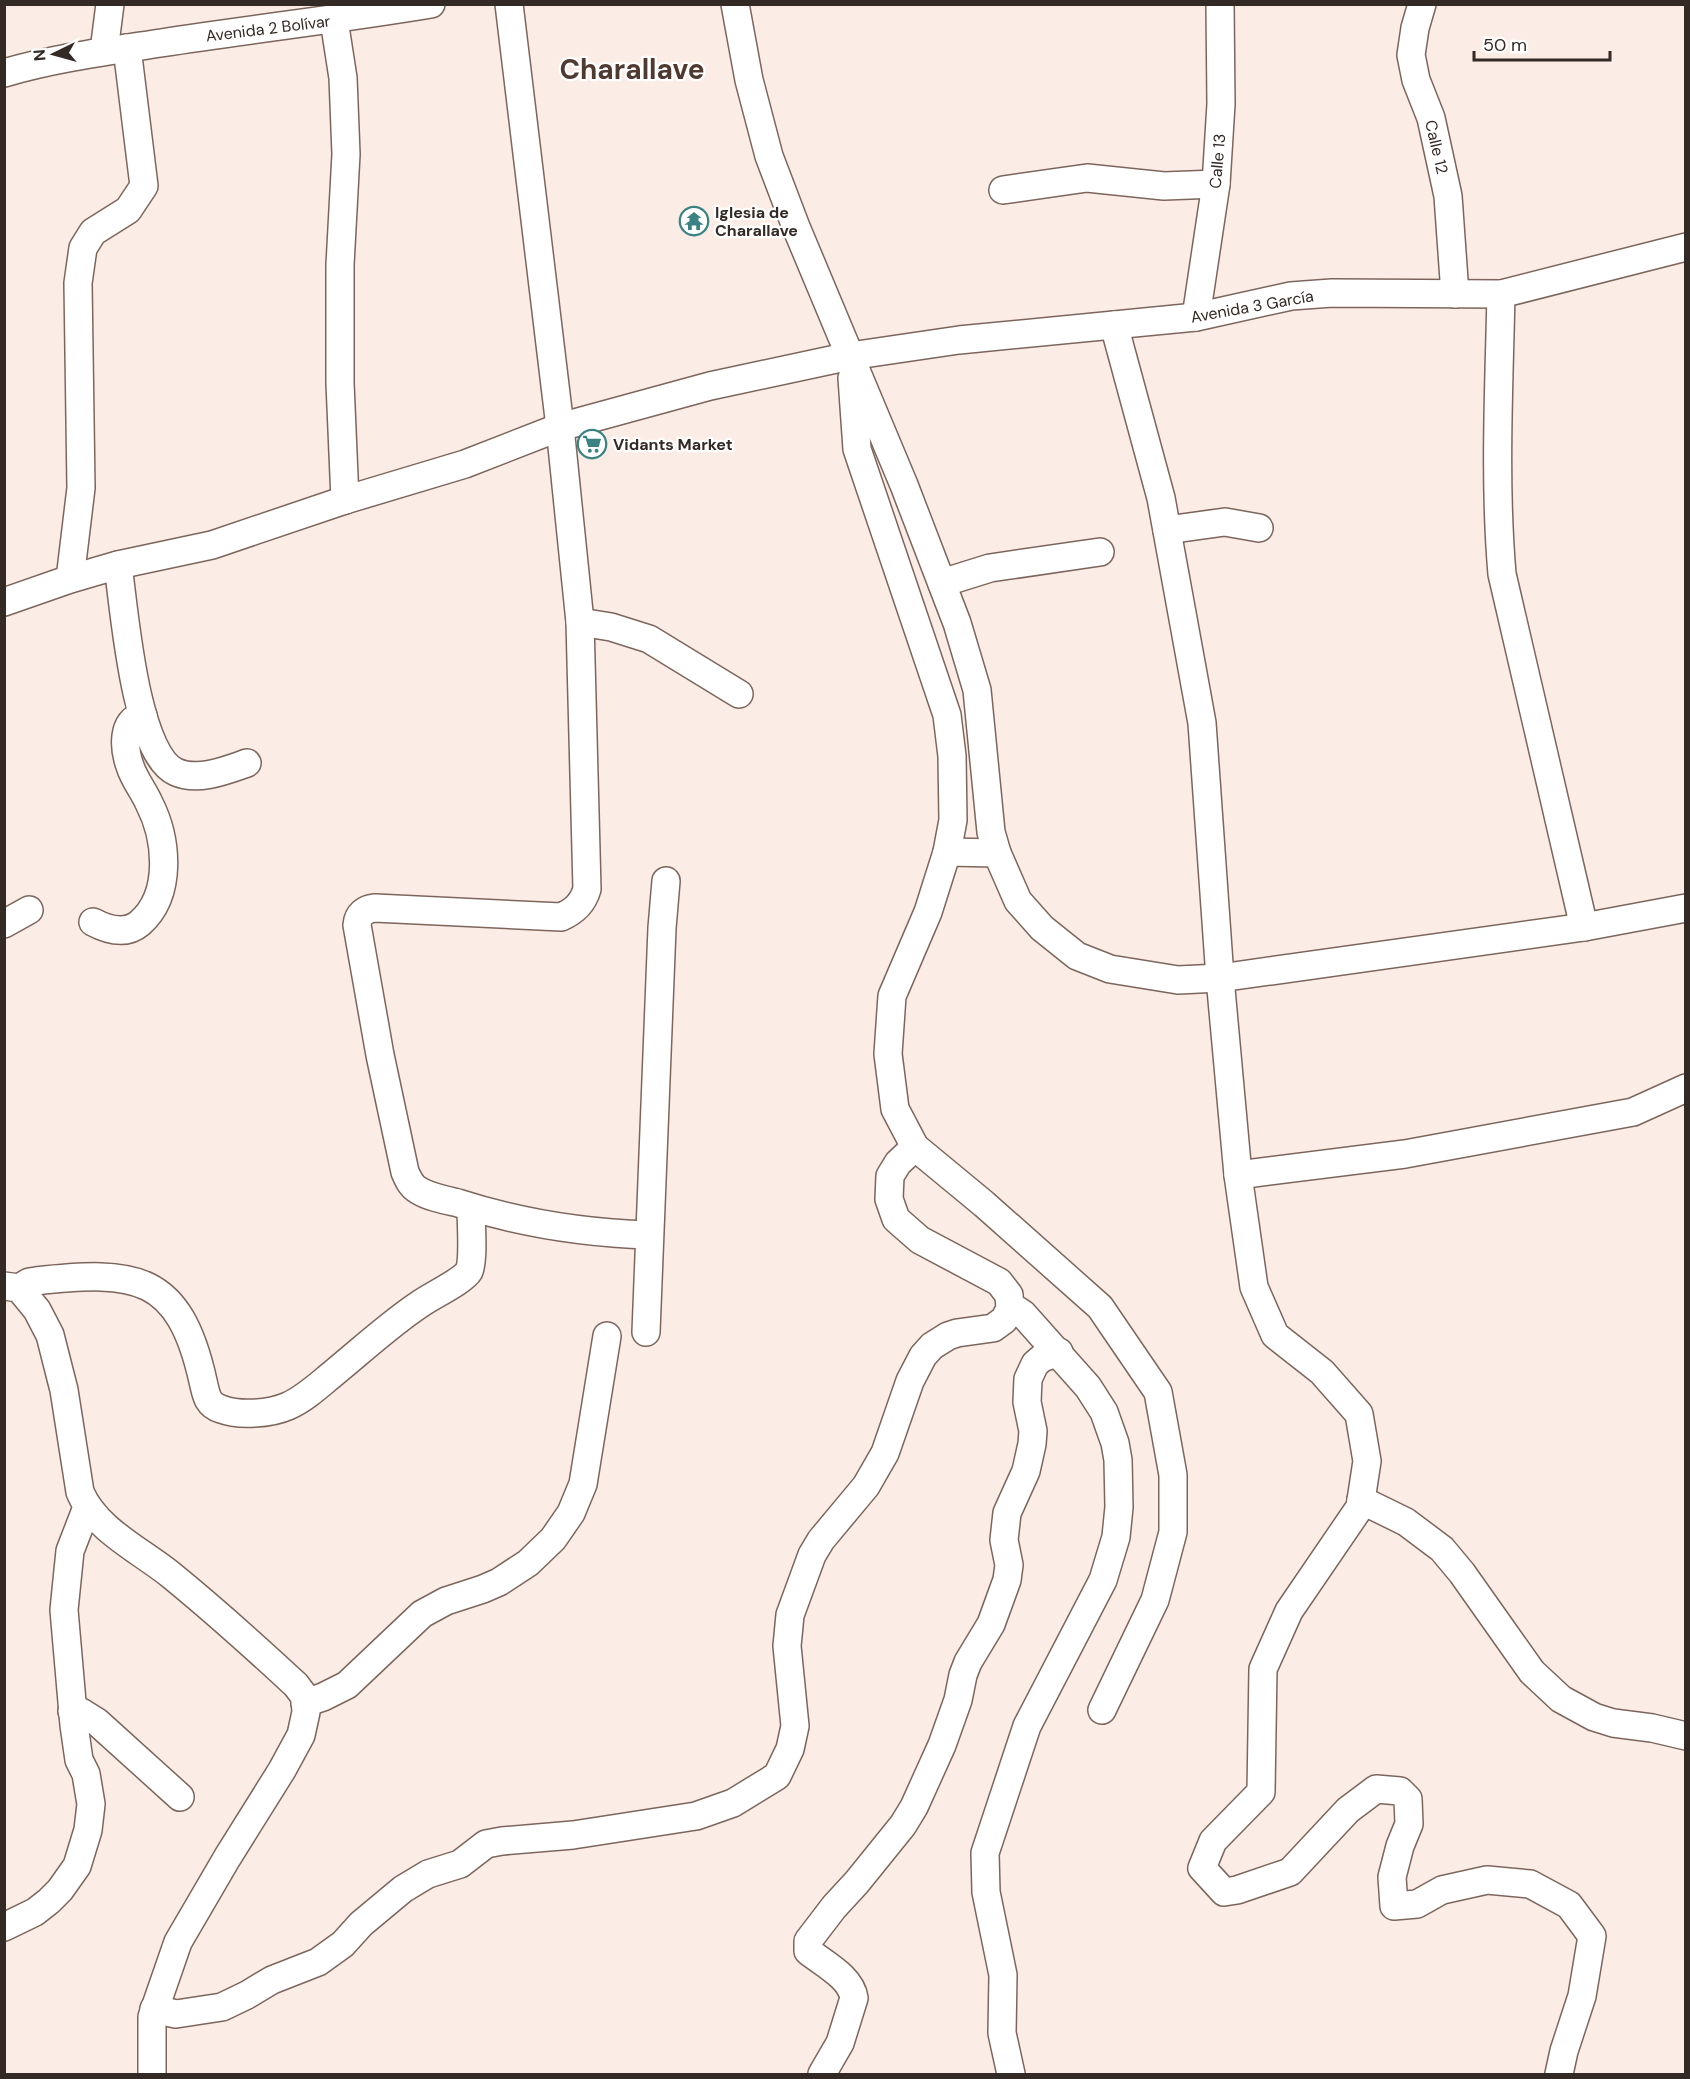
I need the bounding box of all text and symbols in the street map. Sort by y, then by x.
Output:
street label: Avenida 2 Bolívar [205,10,332,47]
north arrow [24,24,84,84]
scale bar [1474,24,1610,62]
text: 50 m [1483,33,1527,57]
text: N [29,49,51,62]
district label: Charallave [559,51,705,88]
street label: Calle 12 [1420,118,1453,176]
street label: Calle 13 [1205,133,1230,189]
place label: Iglesia de Charallave [715,202,798,241]
temple icon: Iglesia de Charallave [678,205,710,237]
street label: Avenida 3 García [1189,285,1315,328]
supermarket icon: Vidants Market [576,428,608,460]
place label: Vidants Market [613,434,733,455]

